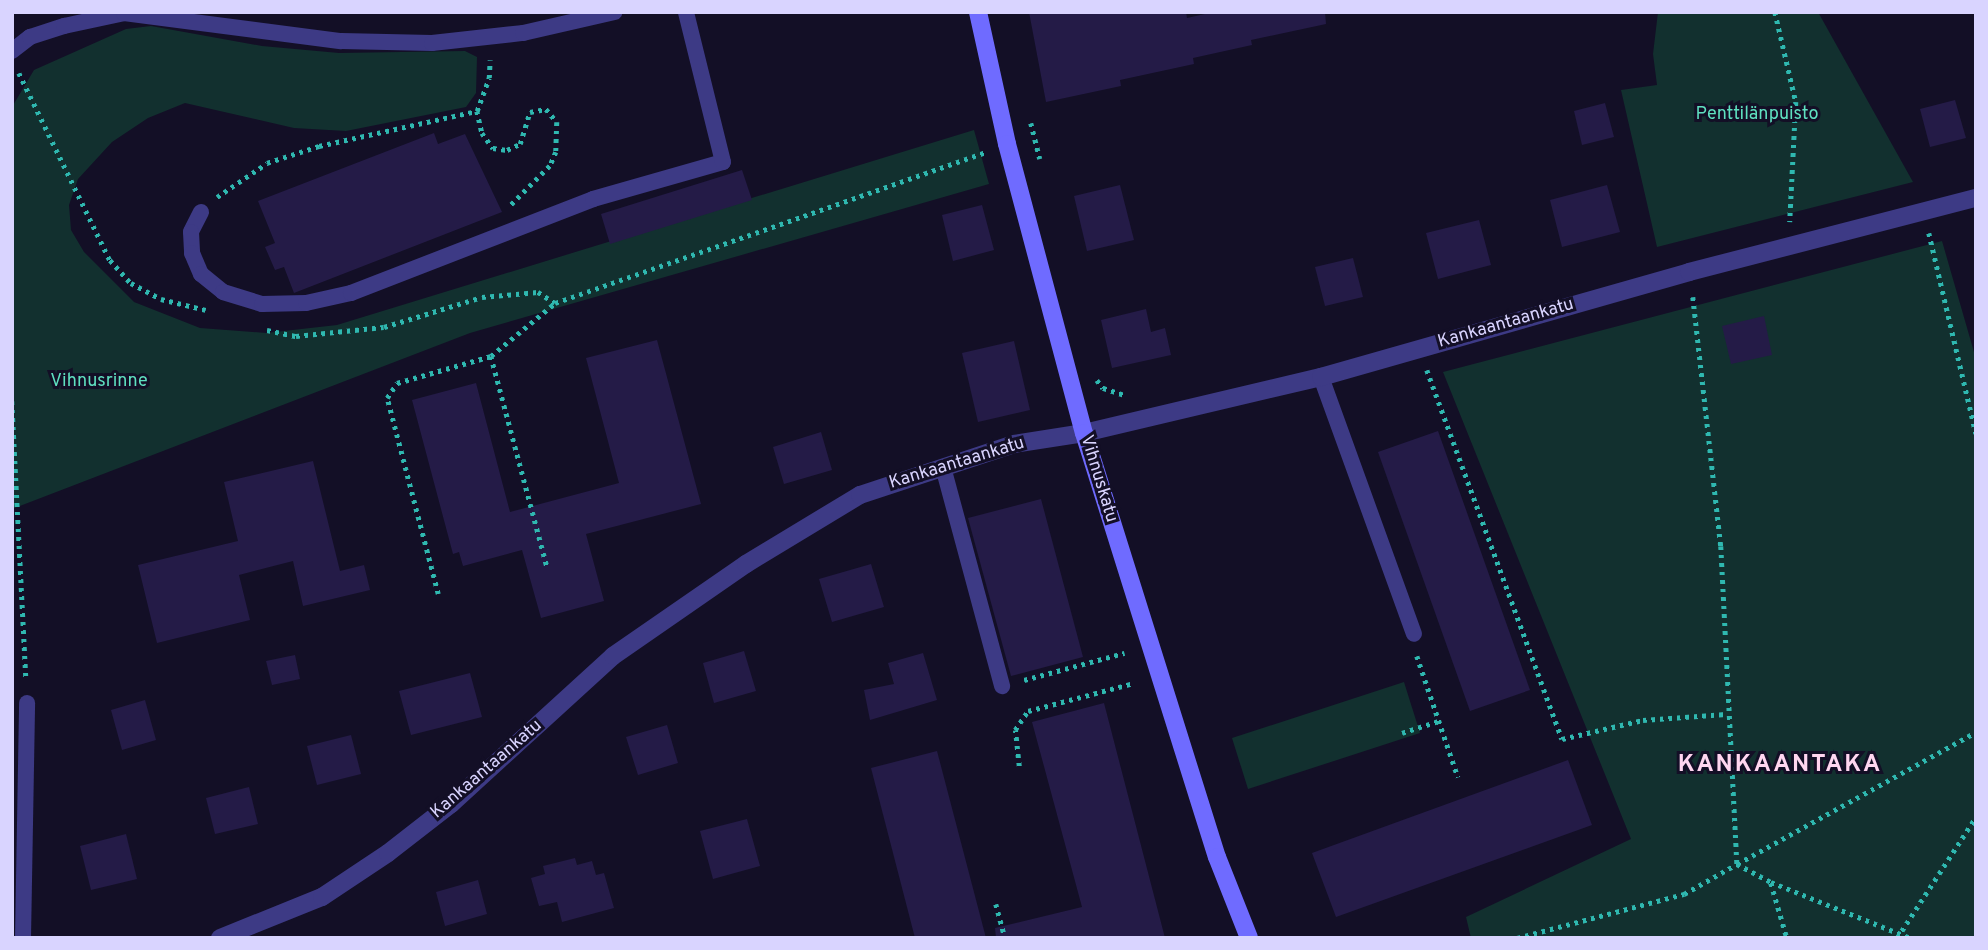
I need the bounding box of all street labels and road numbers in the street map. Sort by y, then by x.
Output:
street label: Kankaantaankatu [1435,294,1577,354]
street label: Kankaantaankatu [887,433,1027,495]
street label: Vihnuskatu [1074,433,1122,525]
street label: Kankaantaankatu [427,716,547,824]

